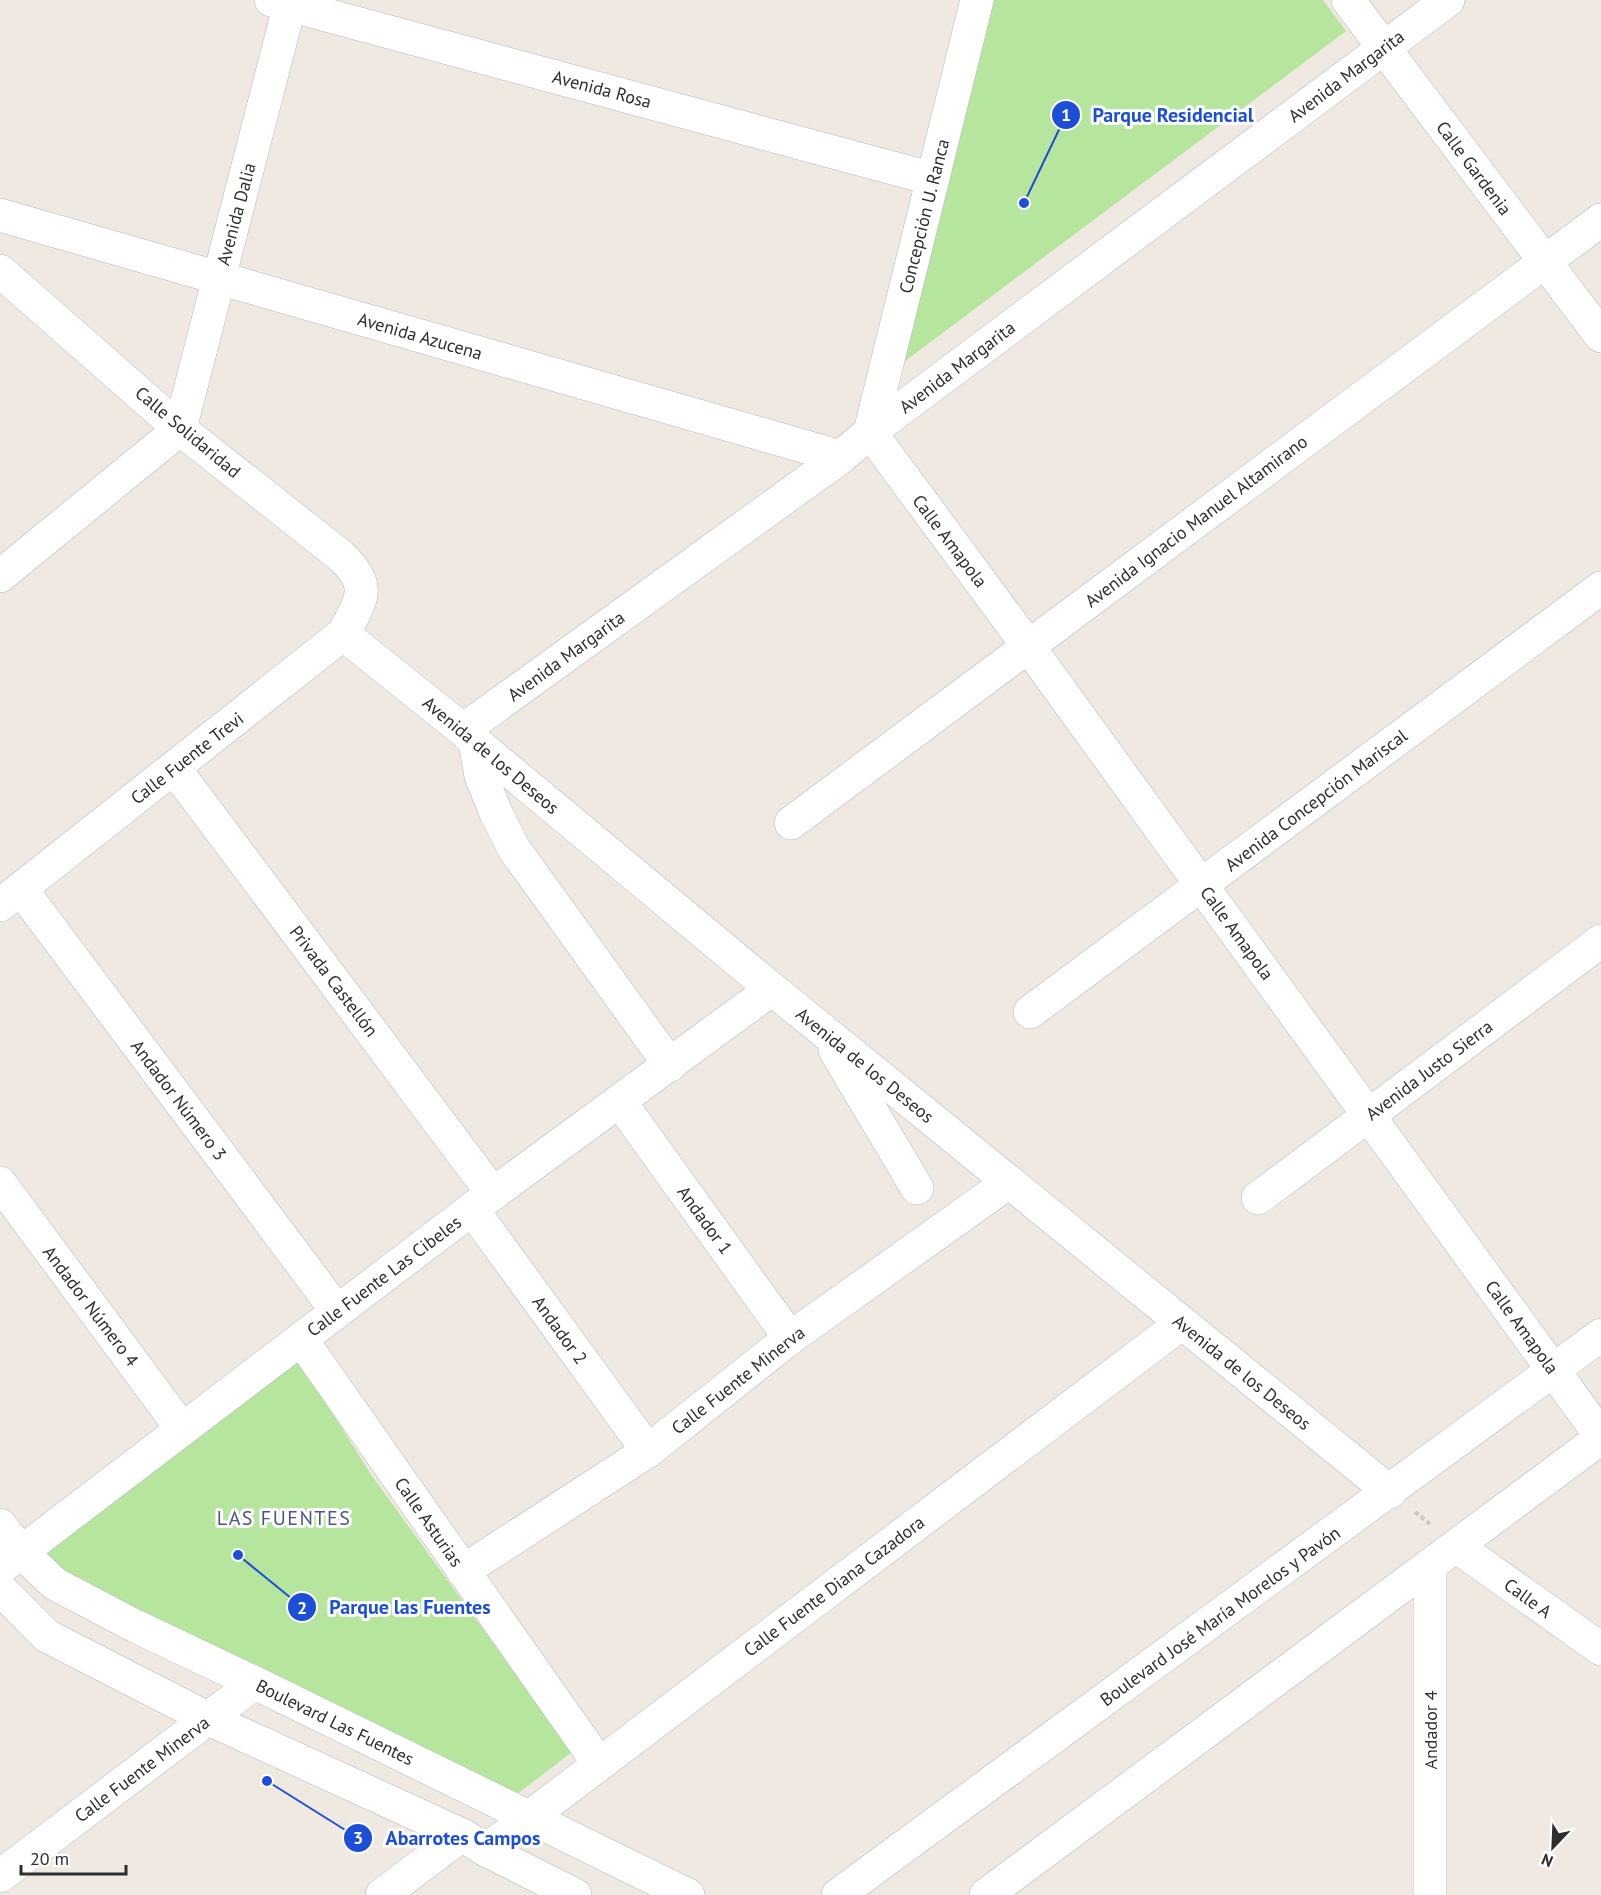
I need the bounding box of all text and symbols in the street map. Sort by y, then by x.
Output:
street label: Avenida Margarita [1283,25,1409,127]
street label: Avenida Rosa [550,65,654,113]
callout: Parque Residencial [1051,96,1266,134]
text: Parque Residencial [1092,102,1254,128]
text: 1 [1061,103,1071,126]
street label: Calle Gardenia [1431,116,1517,220]
street label: Concepción U. Ranca [894,136,954,296]
street label: Avenida Dalia [211,160,261,268]
street label: Avenida Azucena [355,307,485,365]
street label: Avenida Margarita [894,316,1020,418]
street label: Calle Solidaridad [131,381,245,483]
street label: Avenida Ignacio Manuel Altamirano [1080,430,1312,612]
street label: Calle Amapola [908,490,992,592]
street label: Avenida Margarita [503,606,629,706]
street label: Avenida de los Deseos [418,691,564,819]
street label: Calle Fuente Trevi [126,707,248,809]
street label: Avenida Concepción Mariscal [1220,723,1412,876]
street label: Calle Amapola [1195,882,1279,984]
street label: Privada Castellón [285,921,383,1041]
street label: Avenida de los Deseos [791,1002,939,1128]
street label: Avenida Justo Sierra [1361,1015,1497,1125]
street label: Andador Número 3 [126,1035,232,1165]
street label: Andador 1 [672,1181,738,1259]
street label: Calle Fuente Las Cibeles [302,1210,466,1342]
street label: Andador Número 4 [38,1241,144,1371]
street label: Calle Amapola [1480,1276,1564,1378]
street label: Andador 2 [527,1291,593,1369]
street label: Avenida de los Deseos [1168,1309,1316,1435]
street label: Calle Fuente Minerva [667,1321,809,1439]
street label: Calle Asturias [390,1473,468,1571]
district label: LAS FUENTES [217,1505,351,1531]
street label: Calle Fuente Diana Cazadora [739,1510,929,1662]
street label: Boulevard José María Morelos y Pavón [1095,1521,1345,1711]
street label: Calle A [1500,1573,1557,1623]
callout: Parque las Fuentes [287,1588,502,1626]
text: Parque las Fuentes [329,1594,491,1620]
text: 2 [297,1596,307,1619]
street label: Boulevard Las Fuentes [252,1674,418,1770]
street label: Andador 4 [1419,1690,1442,1770]
street label: Calle Fuente Minerva [70,1711,214,1827]
north arrow [1523,1817,1583,1877]
callout: Abarrotes Campos [343,1819,552,1857]
text: Abarrotes Campos [386,1825,540,1851]
text: 3 [353,1826,363,1849]
scale bar [21,1838,126,1876]
text: 20 m [30,1847,69,1870]
text: N [1538,1850,1556,1872]

